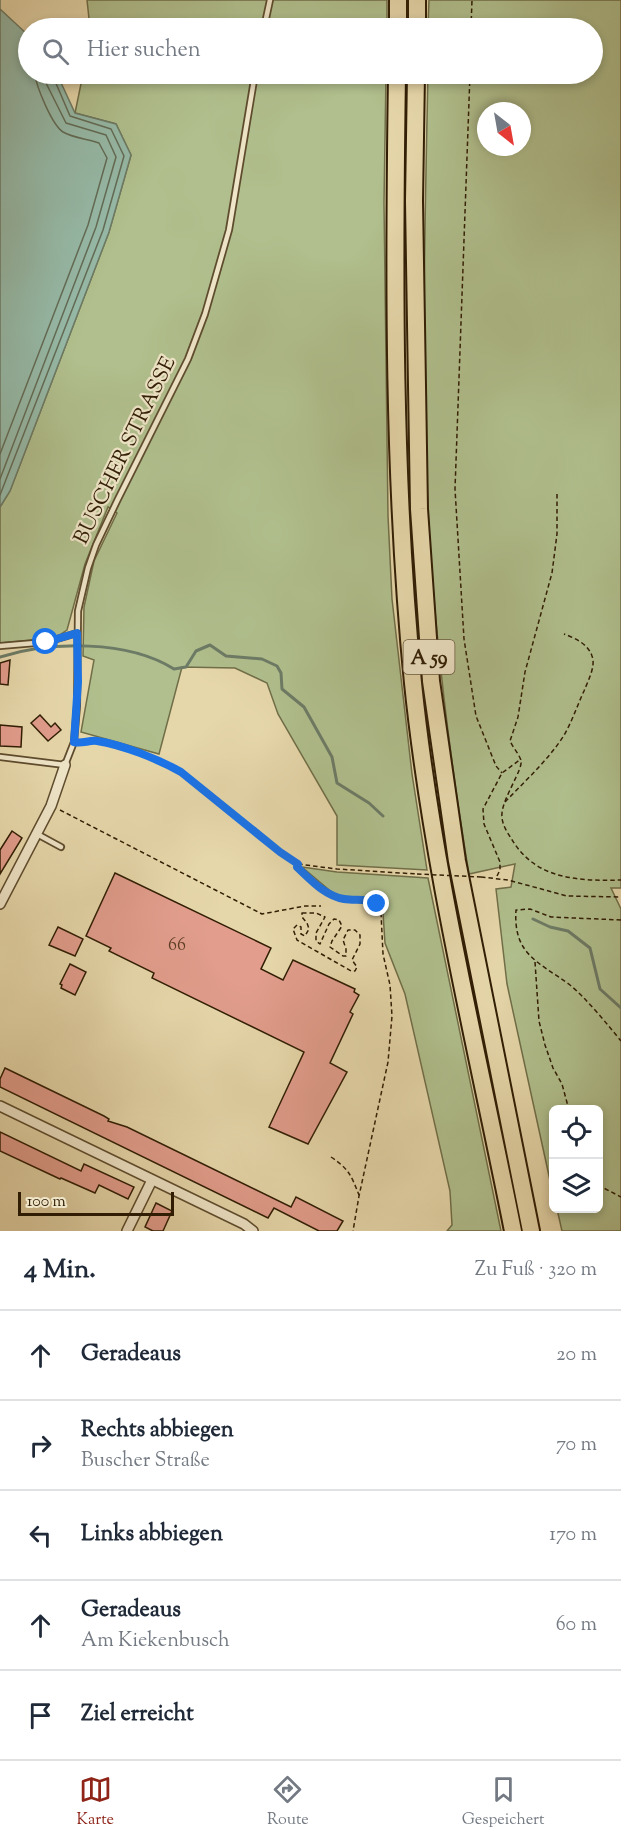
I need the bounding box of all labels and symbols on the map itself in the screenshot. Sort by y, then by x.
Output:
north arrow [477,102,531,156]
street label: BUSCHER STRASSE [67,352,184,550]
route start [32,628,58,654]
road number: A 59 [404,640,454,674]
route end [363,890,389,916]
house number: 66 [168,933,186,959]
scale bar [18,1189,174,1216]

